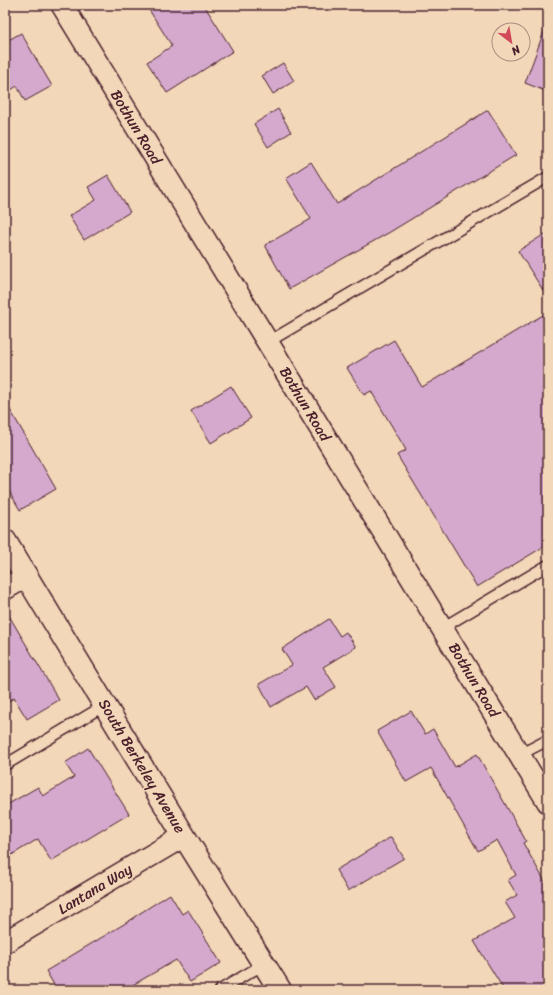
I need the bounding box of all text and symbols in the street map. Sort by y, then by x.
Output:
north arrow [491,22,531,62]
text: N [507,40,525,60]
street label: Bothun Road [103,84,169,170]
street label: Bothun Road [272,361,338,447]
street label: Bothun Road [441,637,507,723]
street label: South Berkeley Avenue [91,694,193,839]
street label: Lantana Way [53,856,137,922]

